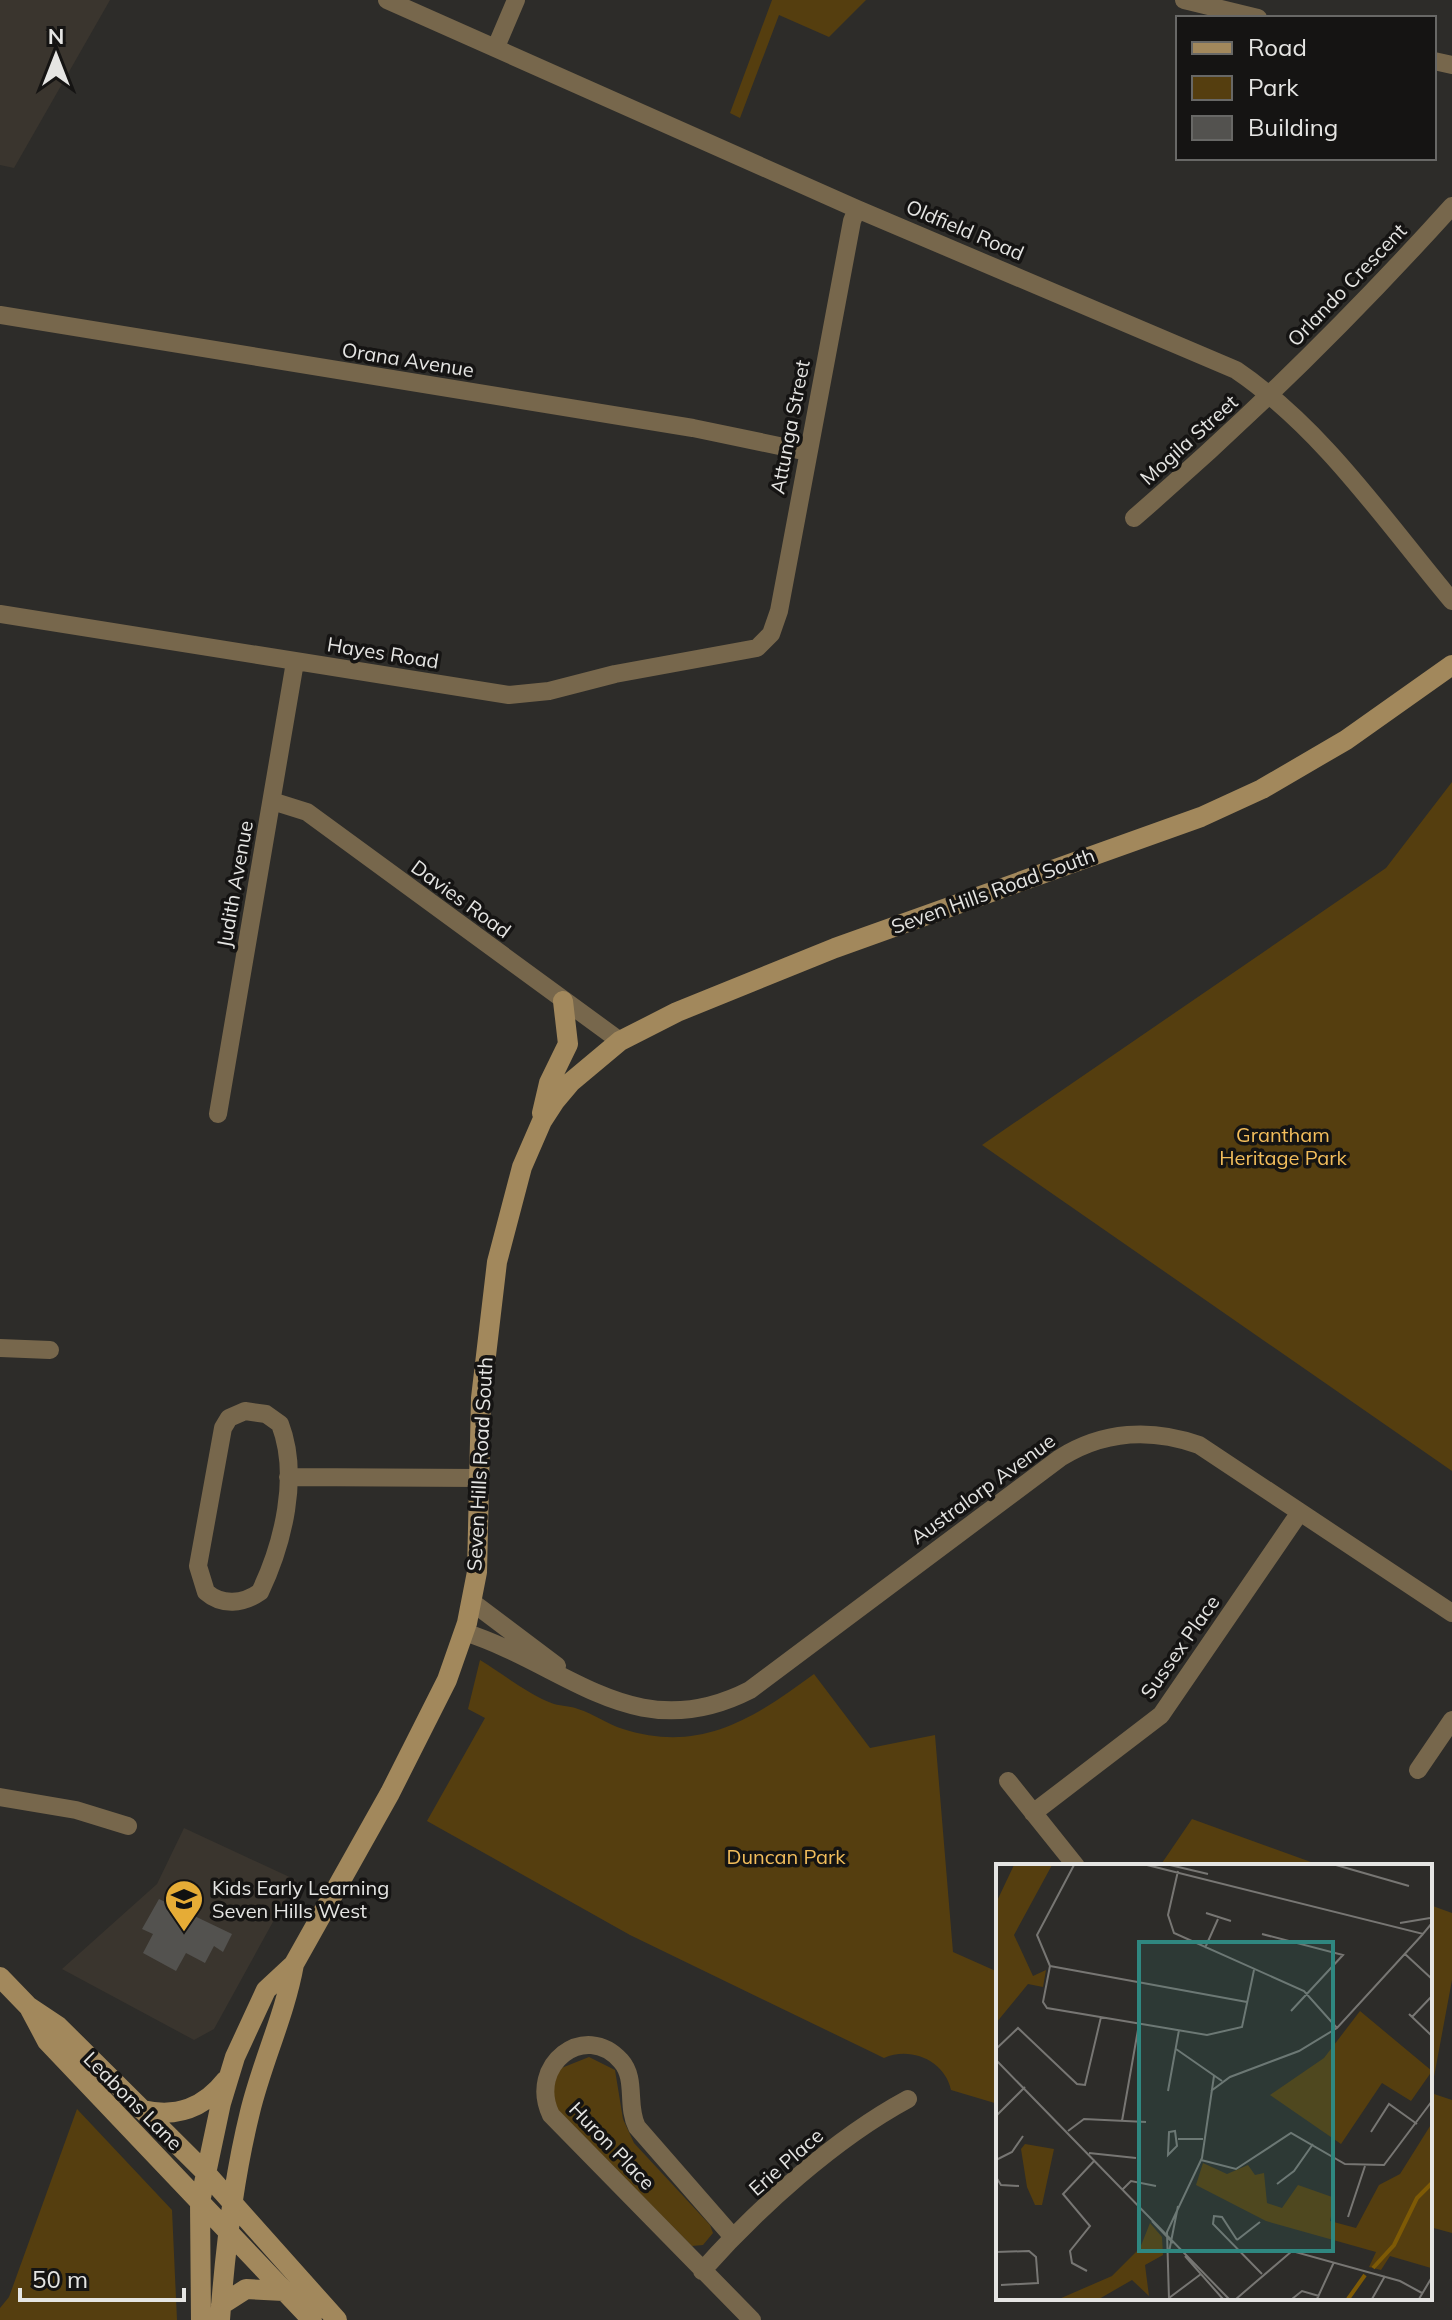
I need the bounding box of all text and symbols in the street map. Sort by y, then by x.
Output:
north arrow [16,16,96,96]
legend [1176,16,1436,160]
text: N [48,22,64,50]
text: Road [1248,32,1307,62]
text: Park [1248,72,1299,102]
text: Building [1248,112,1338,142]
street label: Oldfield Road [903,193,1028,266]
street label: Orlando Crescent [1282,218,1411,351]
street label: Orana Avenue [340,337,476,382]
street label: Attunga Street [764,358,815,496]
street label: Mogila Street [1135,389,1243,490]
street label: Hayes Road [325,631,441,674]
street label: Judith Avenue [211,818,258,949]
street label: Seven Hills Road South [888,842,1098,939]
street label: Davies Road [407,854,516,943]
park label: Grantham Heritage Park [1219,1122,1347,1170]
street label: Seven Hills Road South [461,1356,498,1572]
street label: Australorp Avenue [906,1428,1060,1549]
street label: Sussex Place [1135,1590,1225,1703]
park label: Duncan Park [726,1844,846,1869]
inset map [996,1864,1432,2300]
place label: Kids Early Learning Seven Hills West [212,1875,389,1923]
school or university icon: Kids Early Learning Seven Hills West [163,1878,205,1933]
street label: Leabons Lane [79,2046,188,2155]
street label: Huron Place [564,2096,661,2195]
street label: Erie Place [743,2123,828,2201]
scale bar [20,2252,184,2302]
text: 50 m [32,2264,88,2294]

